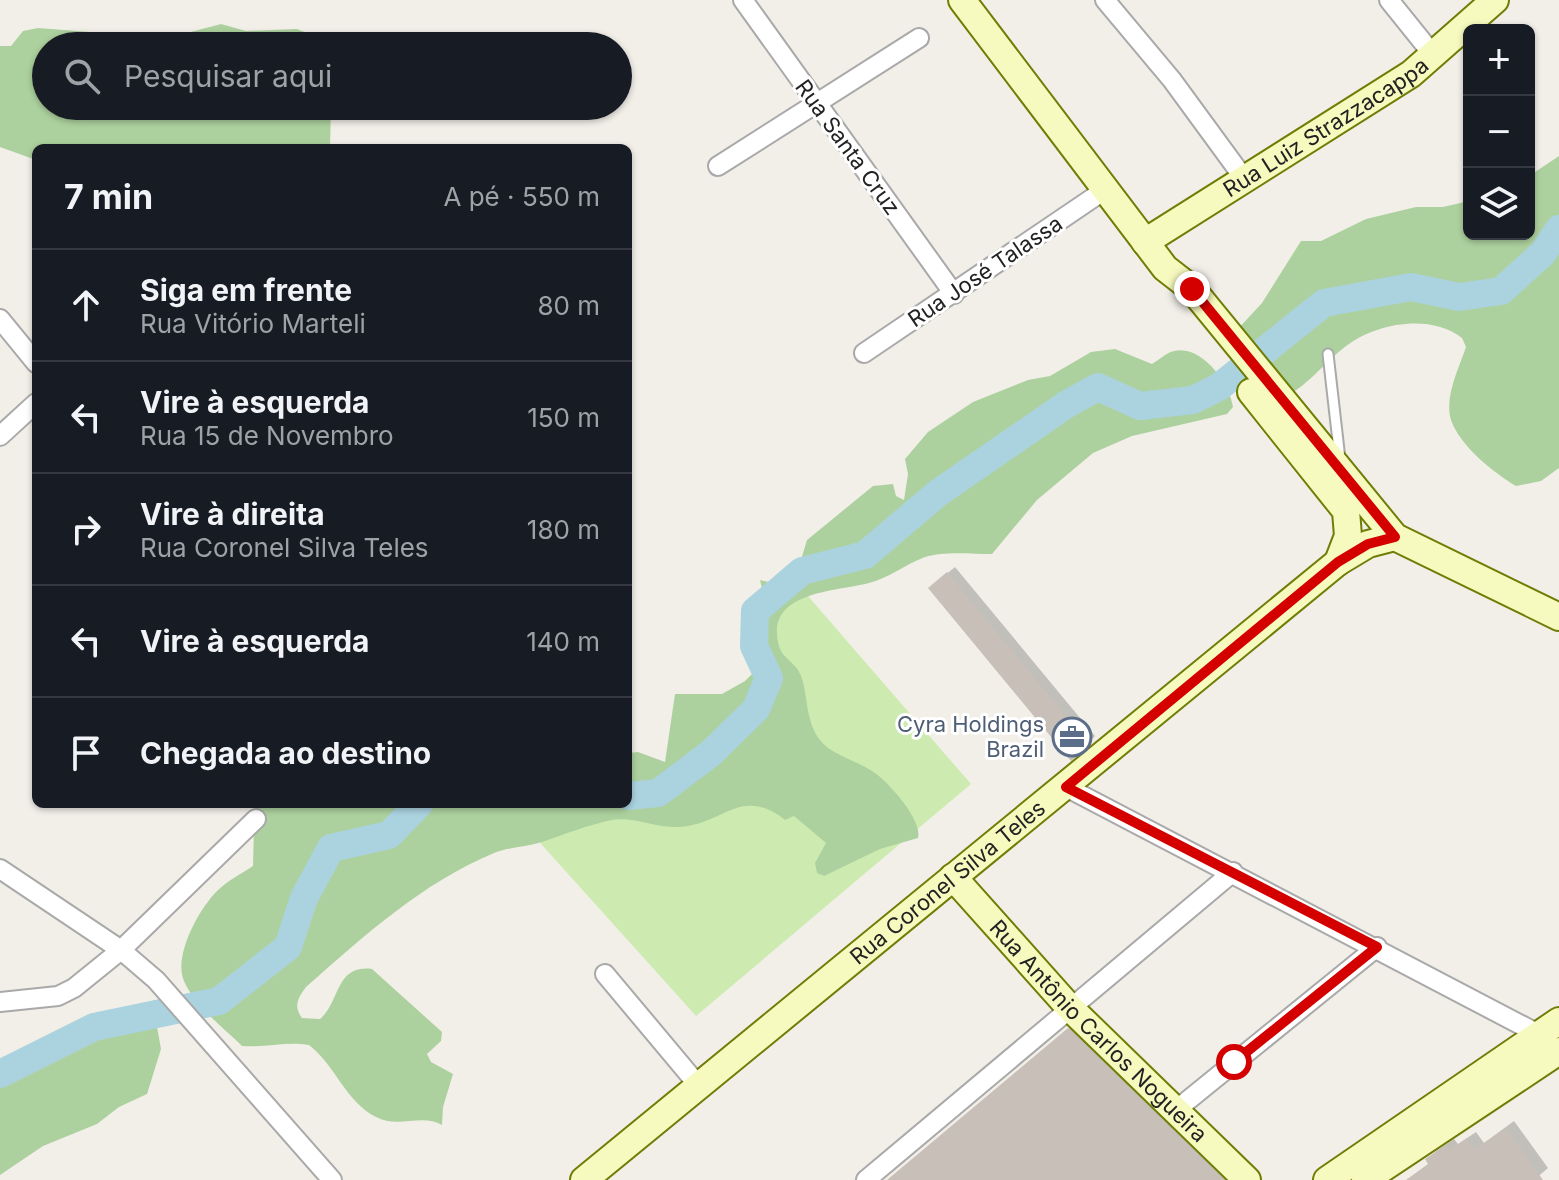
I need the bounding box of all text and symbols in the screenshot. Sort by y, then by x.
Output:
map controls [1463,24,1535,240]
button: + [1463,24,1535,96]
search box [32,32,632,120]
street label: Rua Luiz Strazzacappa [1218,52,1433,202]
icon: search [60,54,104,98]
text: Pesquisar aqui [124,58,332,94]
street label: Rua Santa Cruz [790,74,906,220]
button: − [1463,96,1535,168]
button: layers [1463,168,1535,240]
text: 7 min [64,176,153,217]
text: A pé · 550 m [443,181,600,212]
street label: Rua José Talassa [903,210,1067,332]
route end [1174,271,1210,307]
text: Siga em frente [140,272,352,308]
icon: ahead [64,283,108,327]
text: 80 m [537,290,600,321]
text: Rua Vitório Marteli [140,308,366,339]
text: Vire à esquerda [140,384,369,420]
icon: left [64,395,108,439]
text: 150 m [527,402,600,433]
text: Rua 15 de Novembro [140,420,394,451]
text: Vire à direita [140,496,325,532]
icon: right [64,507,108,551]
text: 180 m [527,514,600,545]
text: Rua Coronel Silva Teles [140,532,429,563]
icon: left [64,619,108,663]
text: Vire à esquerda [140,623,369,659]
text: 140 m [526,626,600,657]
place label: Cyra Holdings Brazil [897,711,1044,762]
office icon: Cyra Holdings Brazil [1051,716,1093,758]
icon: arrive [64,731,108,775]
text: Chegada ao destino [140,735,431,771]
street label: Rua Coronel Silva Teles [845,795,1050,970]
street label: Rua Antônio Carlos Nogueira [984,914,1213,1147]
route start [1216,1044,1252,1080]

